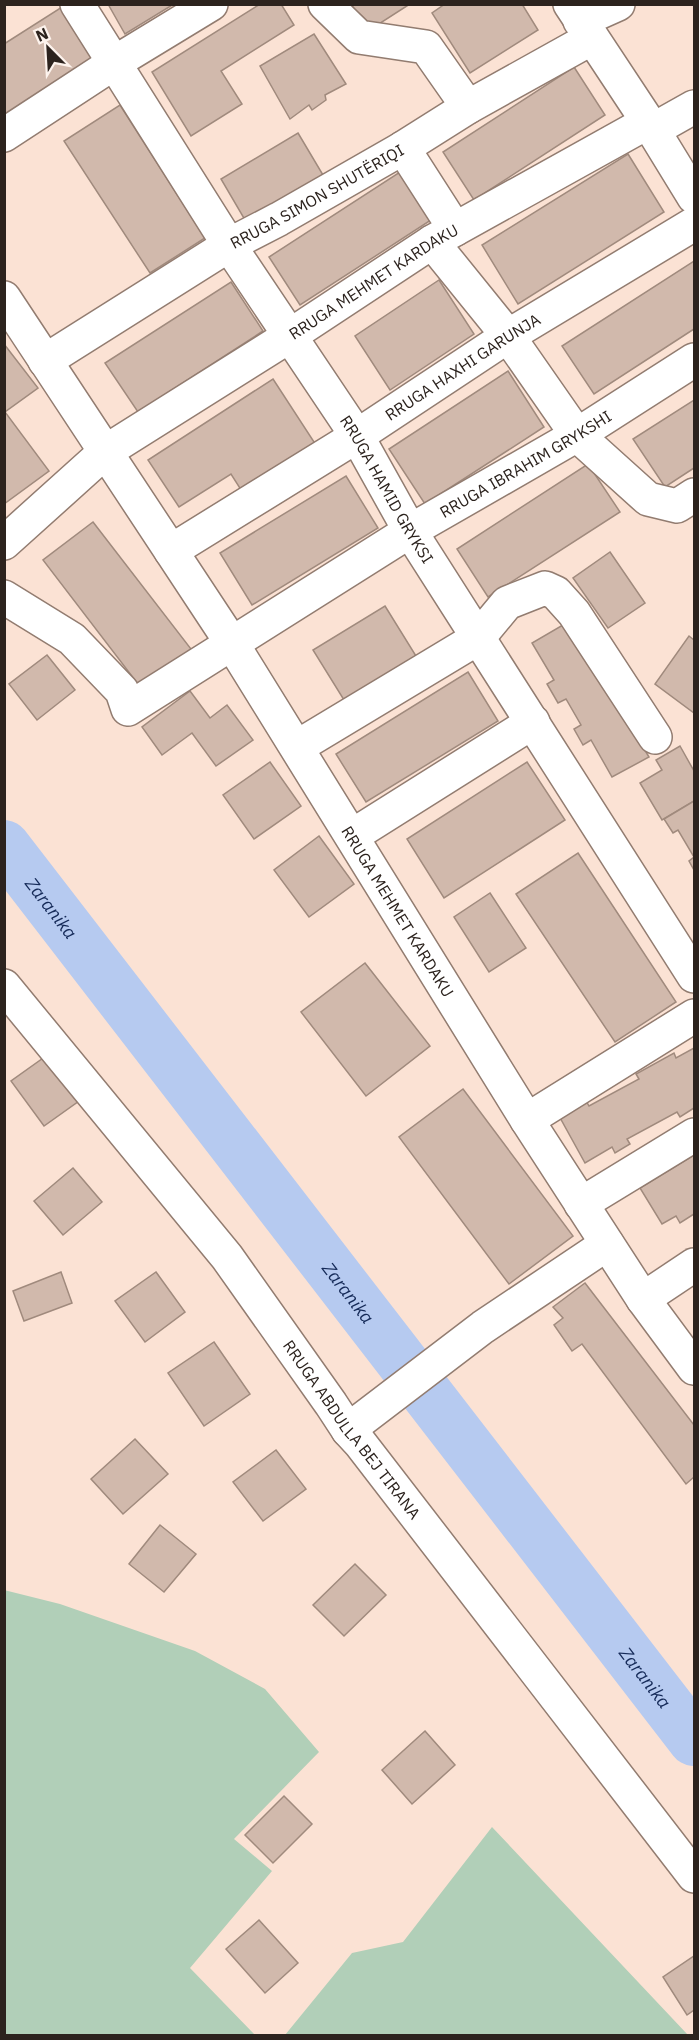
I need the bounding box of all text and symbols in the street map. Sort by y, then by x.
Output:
north arrow [18,18,78,78]
text: N [33,23,51,46]
street label: RRUGA SIMON SHUTËRIQI [227,140,407,253]
street label: RRUGA MEHMET KARDAKU [285,220,462,344]
street label: RRUGA HAXHI GARUNJA [381,309,544,425]
street label: RRUGA IBRAHIM GRYKSHI [436,406,615,522]
street label: RRUGA HAMID GRYKSI [336,411,438,567]
street label: RRUGA MEHMET KARDAKU [337,822,458,1001]
water label: Zaranika [20,872,83,943]
water label: Zaranika [317,1256,380,1328]
street label: RRUGA ABDULLA BEJ TIRANA [279,1336,425,1523]
water label: Zaranika [614,1641,677,1713]

